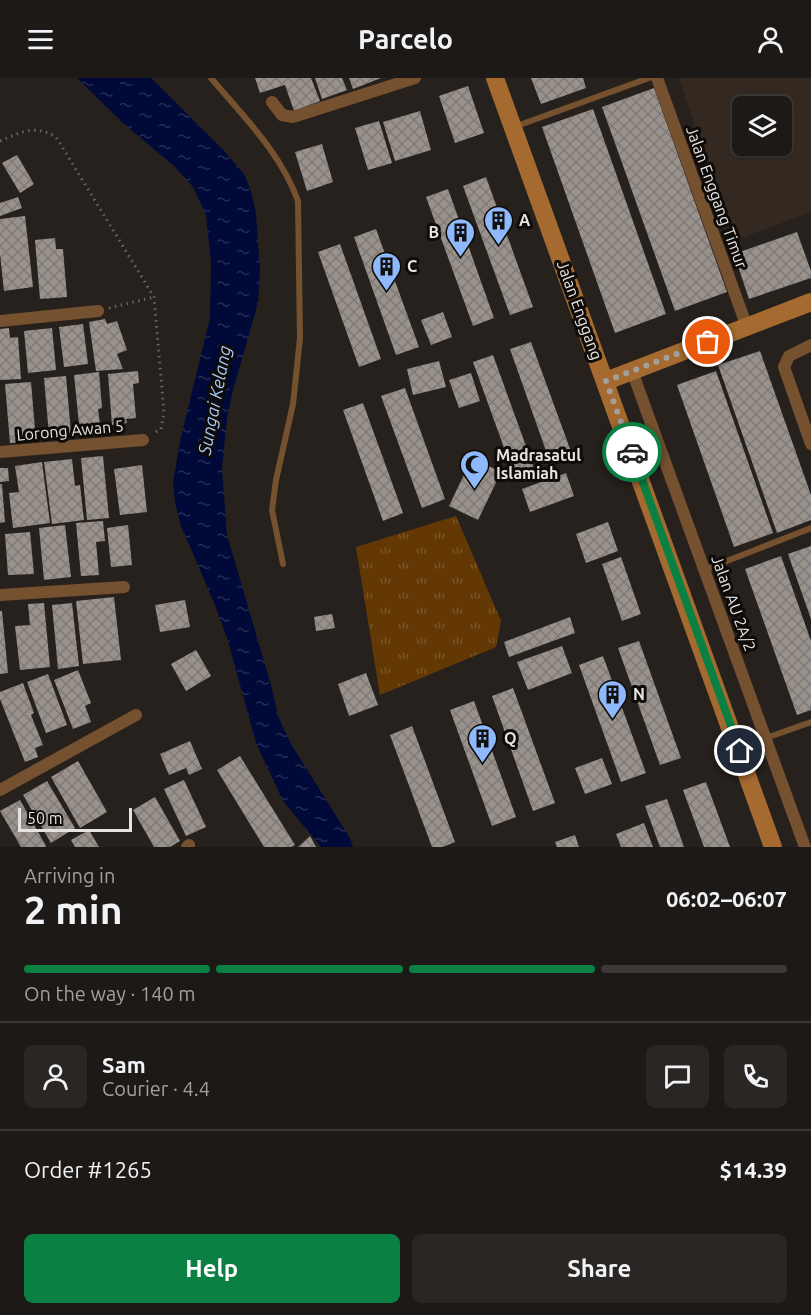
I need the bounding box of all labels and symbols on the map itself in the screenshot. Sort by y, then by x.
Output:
street label: Jalan Enggang Timur [683,123,751,271]
building icon: A [482,204,514,246]
place label: A [519,211,531,229]
building icon: B [444,216,476,258]
place label: B [428,223,439,241]
building icon: C [370,250,402,292]
place label: C [407,257,417,275]
street label: Jalan Enggang [554,258,606,362]
pin [682,316,733,367]
water label: Sungai Kelang [193,343,234,457]
street label: Lorong Awan 5 [16,416,124,444]
courier [602,422,662,482]
place label: Madrasatul Islamiah [496,446,581,482]
mosque icon: Madrasatul Islamiah [459,448,491,490]
street label: Jalan AU 2A/2 [708,552,760,654]
building icon: N [596,678,628,720]
place label: N [633,685,645,703]
building icon: Q [467,722,499,764]
pin [714,725,765,776]
place label: Q [504,729,517,747]
scale bar [18,805,132,832]

